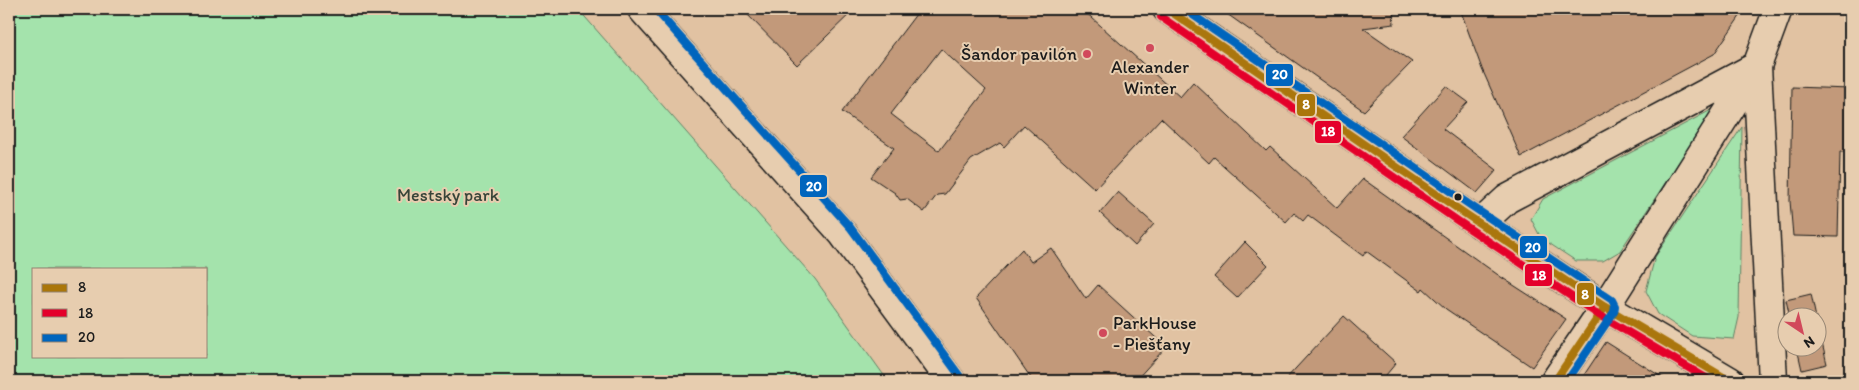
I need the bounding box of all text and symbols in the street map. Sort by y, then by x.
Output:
marker: Alexander Winter [1144,42,1156,54]
place label: Šandor pavilón [961,43,1077,65]
marker: Šandor pavilón [1081,48,1093,60]
place label: Alexander Winter [1111,56,1189,99]
line badge: 20 [1265,63,1294,87]
text: 20 [1272,66,1288,83]
line badge: 8 [1296,93,1316,117]
text: 8 [1302,96,1310,113]
line badge: 18 [1314,120,1342,144]
text: 18 [1321,123,1335,140]
line badge: 20 [799,174,828,198]
text: 20 [806,178,822,195]
park label: Mestský park [397,184,500,206]
unlabelled marker [1453,192,1463,202]
line badge: 20 [1519,235,1548,259]
text: 20 [1525,239,1541,256]
line badge: 18 [1524,263,1553,287]
text: 18 [1532,267,1546,284]
legend [32,268,208,358]
text: 8 [78,278,86,296]
line badge: 8 [1576,282,1595,306]
text: 8 [1581,286,1589,303]
text: 18 [78,304,93,322]
north arrow [1776,308,1826,358]
place label: ParkHouse - Piešťany [1113,312,1197,355]
marker: ParkHouse - Piešťany [1097,327,1109,339]
text: 20 [78,328,95,346]
text: N [1800,333,1818,352]

